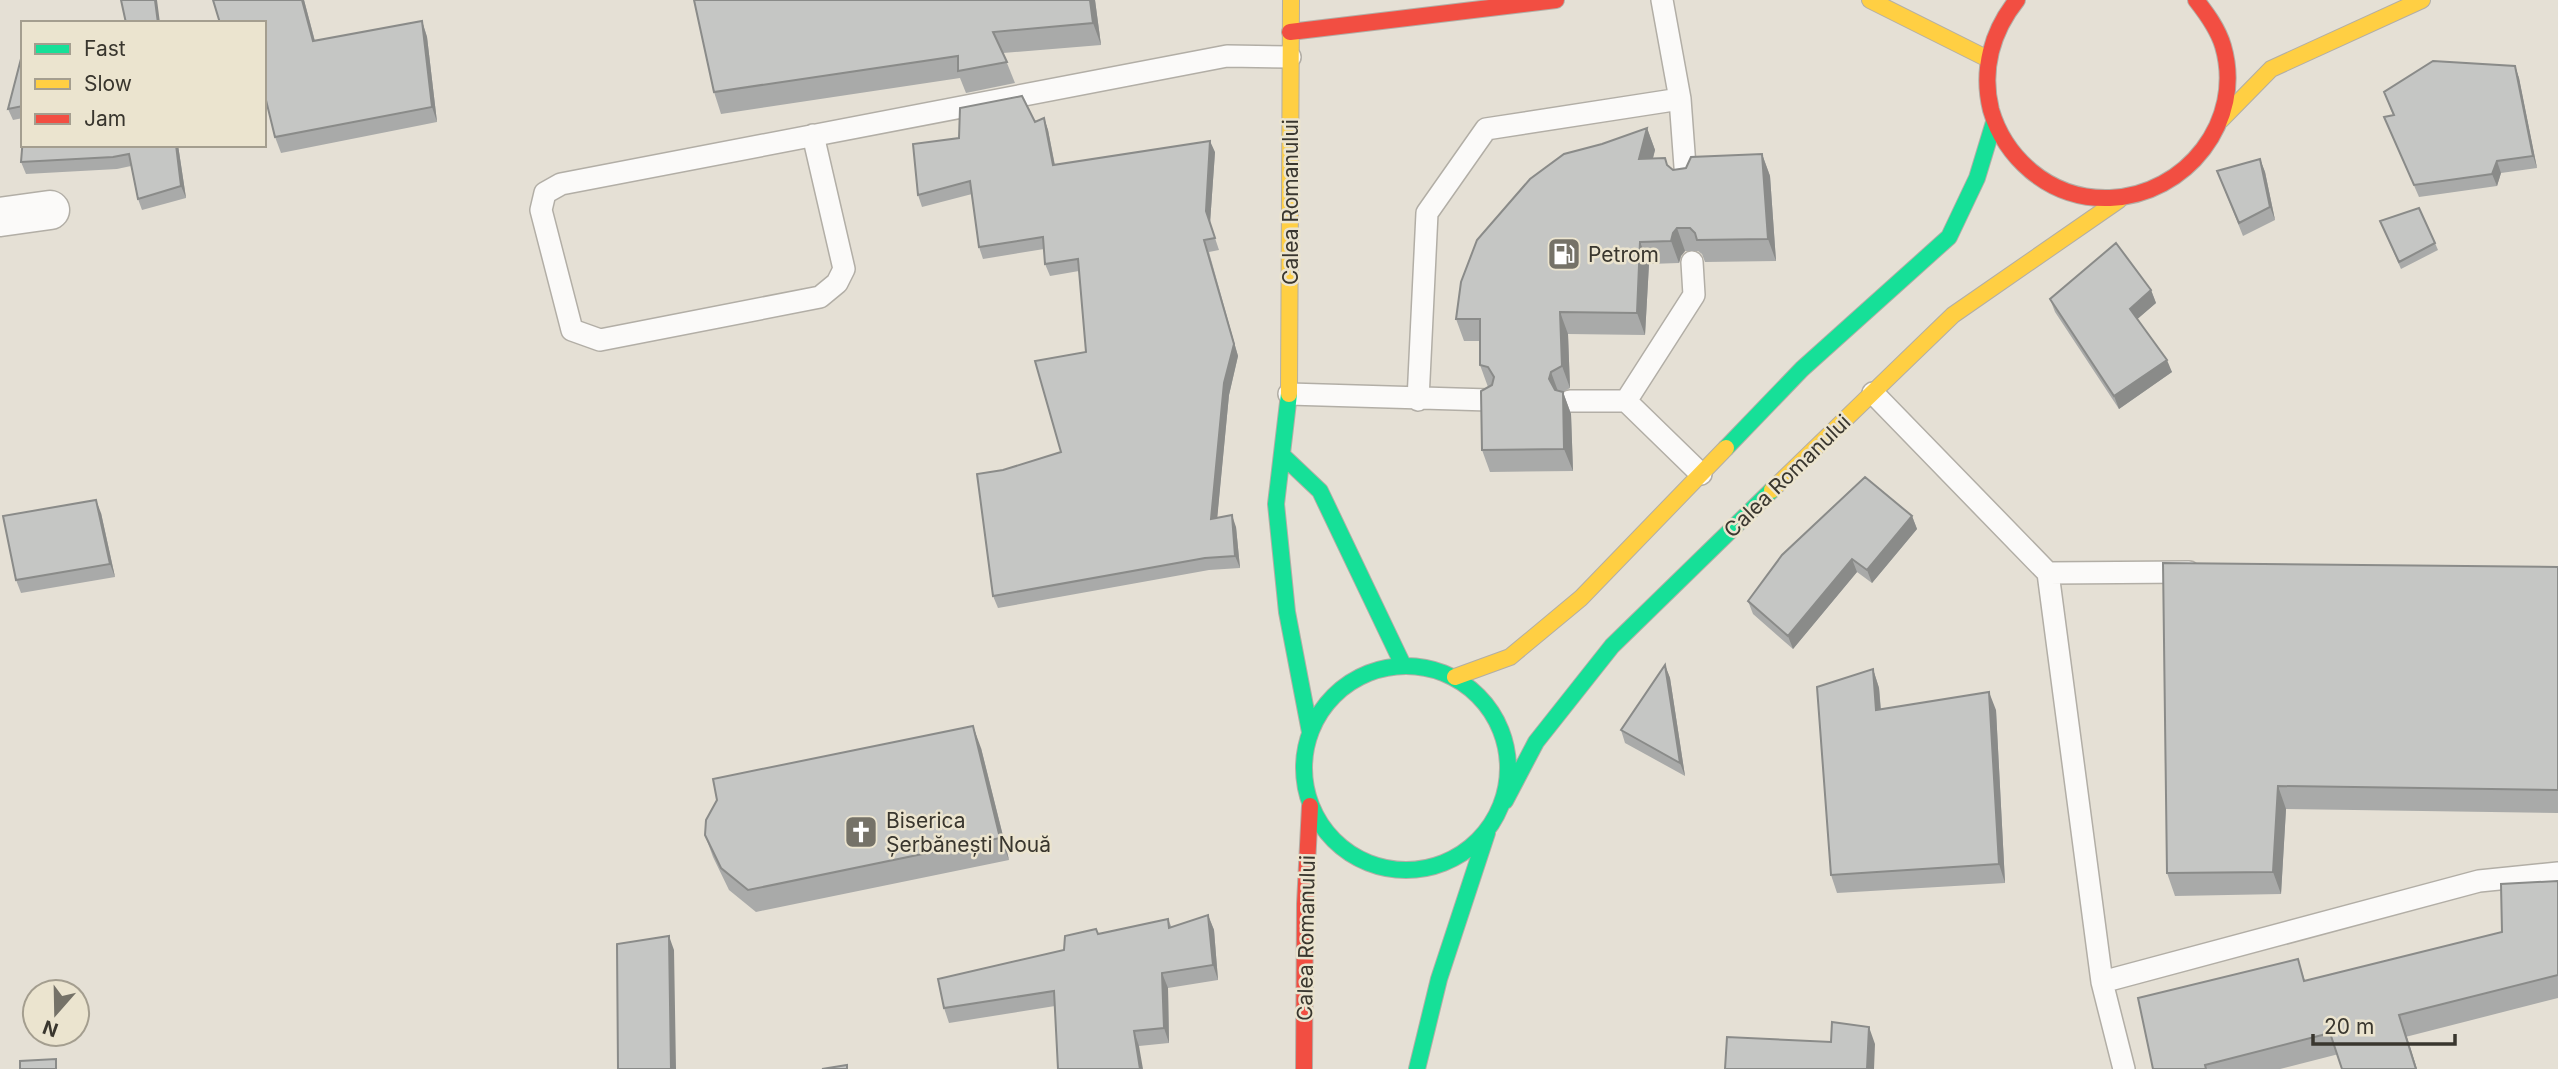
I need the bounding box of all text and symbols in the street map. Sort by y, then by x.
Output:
legend [21,21,266,147]
text: Fast [84,36,126,61]
text: Slow [84,71,132,96]
text: Jam [84,106,126,131]
street label: Calea Romanului [1278,119,1303,285]
fuel station icon: Petrom [1545,235,1583,273]
place label: Petrom [1588,242,1659,267]
street label: Calea Romanului [1719,409,1855,543]
place label: Biserica Șerbănești Nouă [886,808,1051,857]
church icon: Biserica Șerbănești Nouă [842,813,880,851]
street label: Calea Romanului [1292,855,1320,1021]
north arrow [21,978,91,1048]
scale bar [2313,1002,2455,1046]
text: 20 m [2324,1014,2374,1039]
text: N [40,1015,61,1042]

